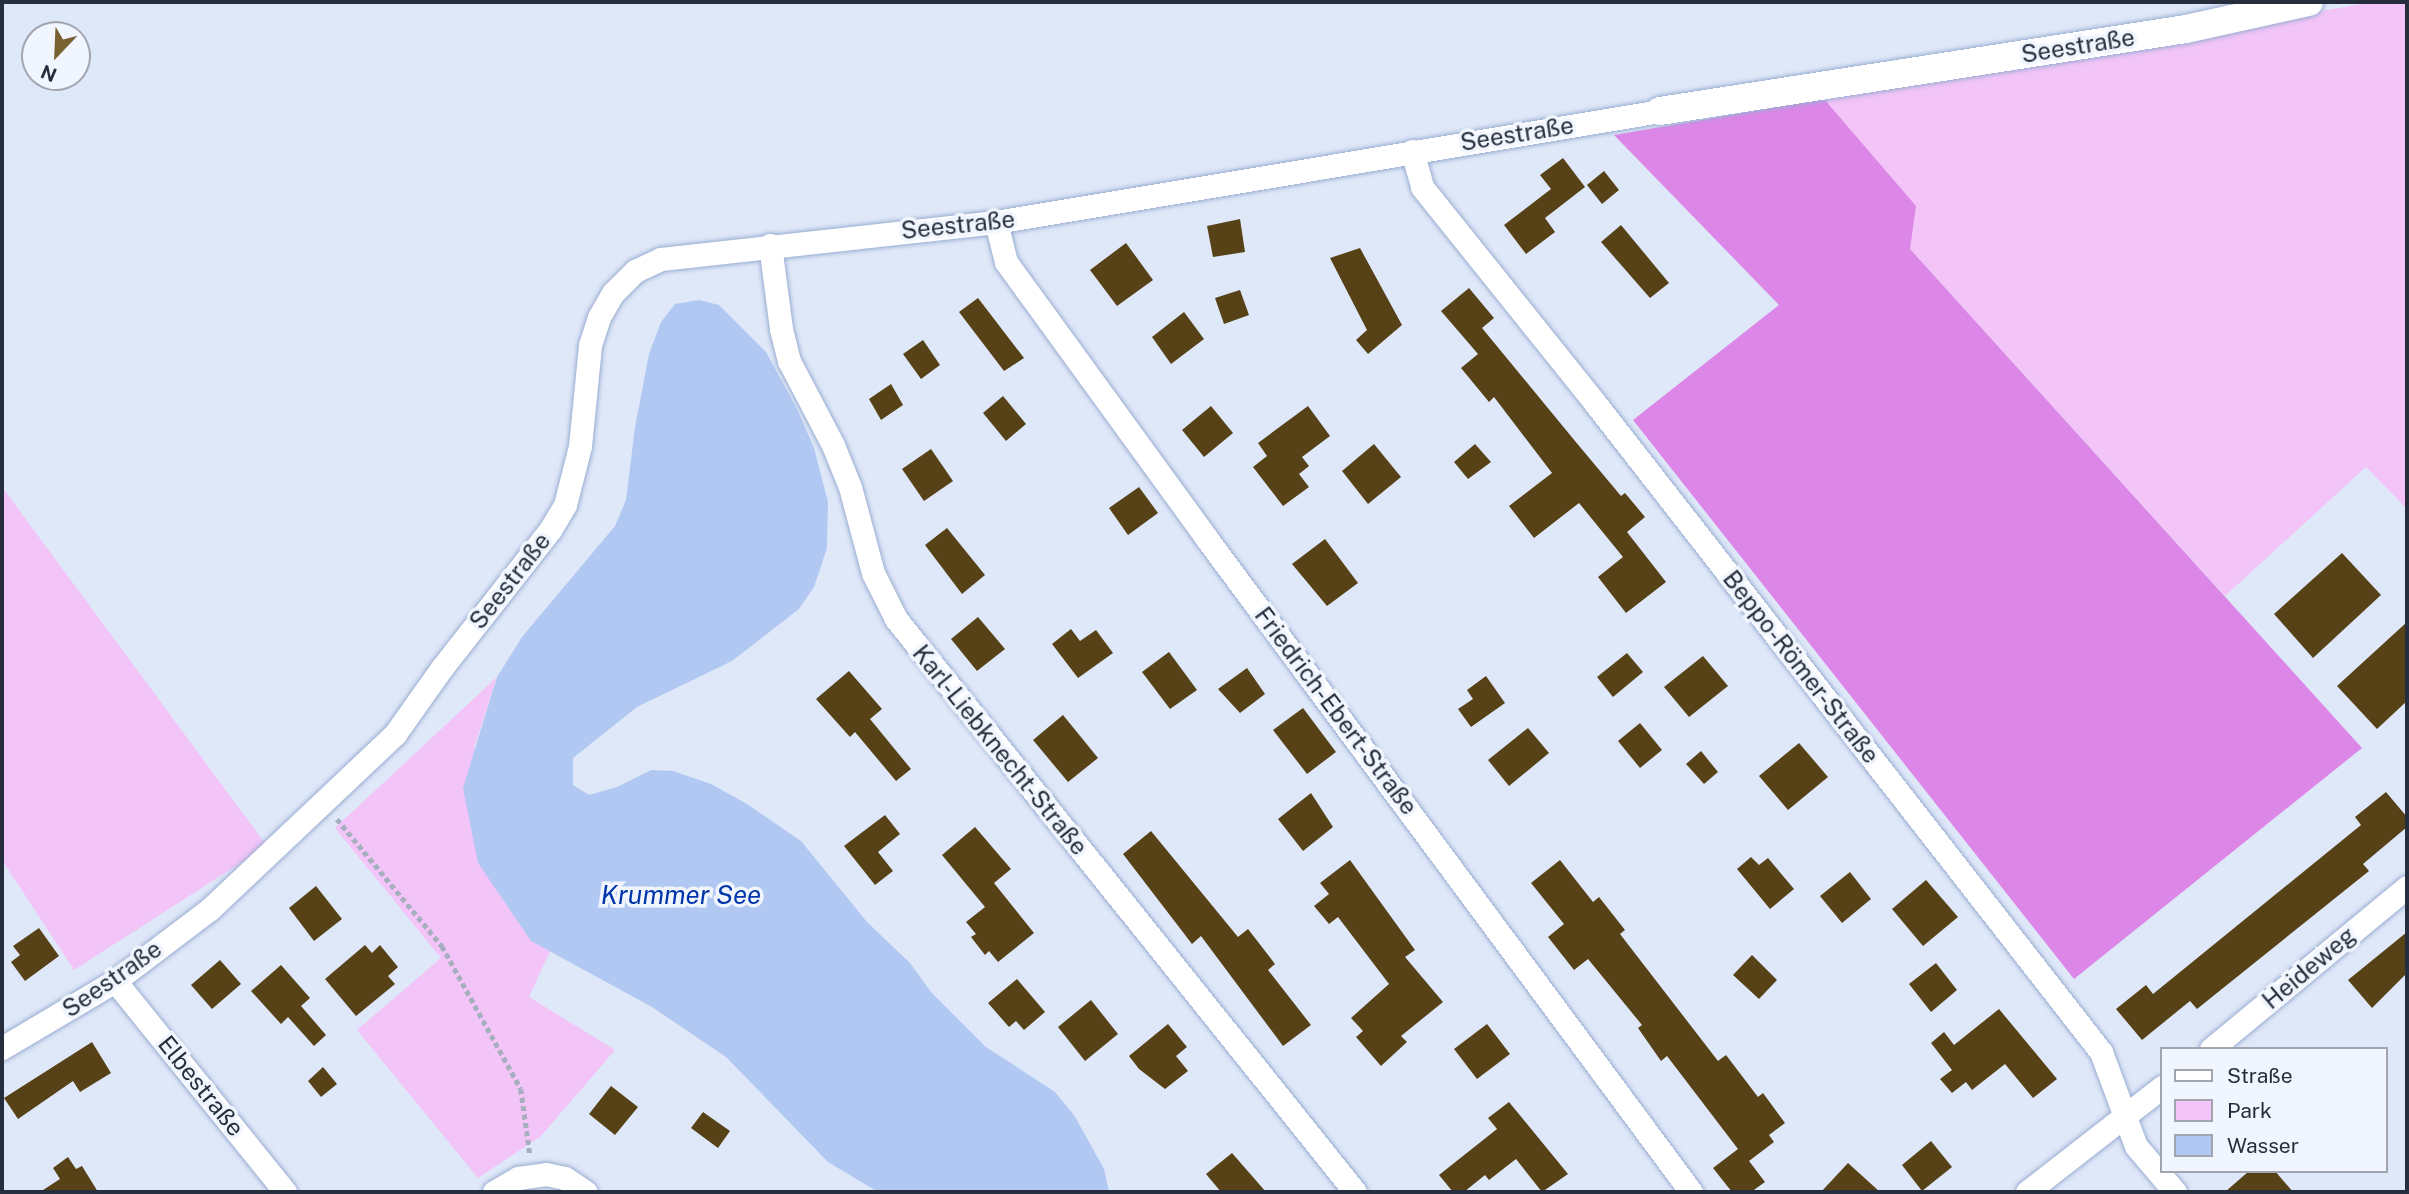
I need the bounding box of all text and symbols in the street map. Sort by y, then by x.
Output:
north arrow [21,21,91,91]
street label: Seestraße [2019,23,2137,69]
text: N [37,60,60,87]
street label: Seestraße [1458,111,1576,157]
street label: Seestraße [900,205,1016,245]
street label: Seestraße [463,527,557,635]
street label: Beppo-Römer-Straße [1717,565,1885,769]
street label: Friedrich-Ebert-Straße [1249,602,1423,820]
street label: Karl-Liebknecht-Straße [906,639,1094,861]
water label: Krummer See [601,879,761,911]
street label: Heideweg [2257,921,2361,1015]
street label: Seestraße [57,934,167,1024]
street label: Elbestraße [152,1030,250,1142]
legend [2160,1047,2388,1173]
text: Straße [2227,1063,2293,1088]
text: Park [2227,1098,2272,1123]
text: Wasser [2227,1133,2299,1158]

